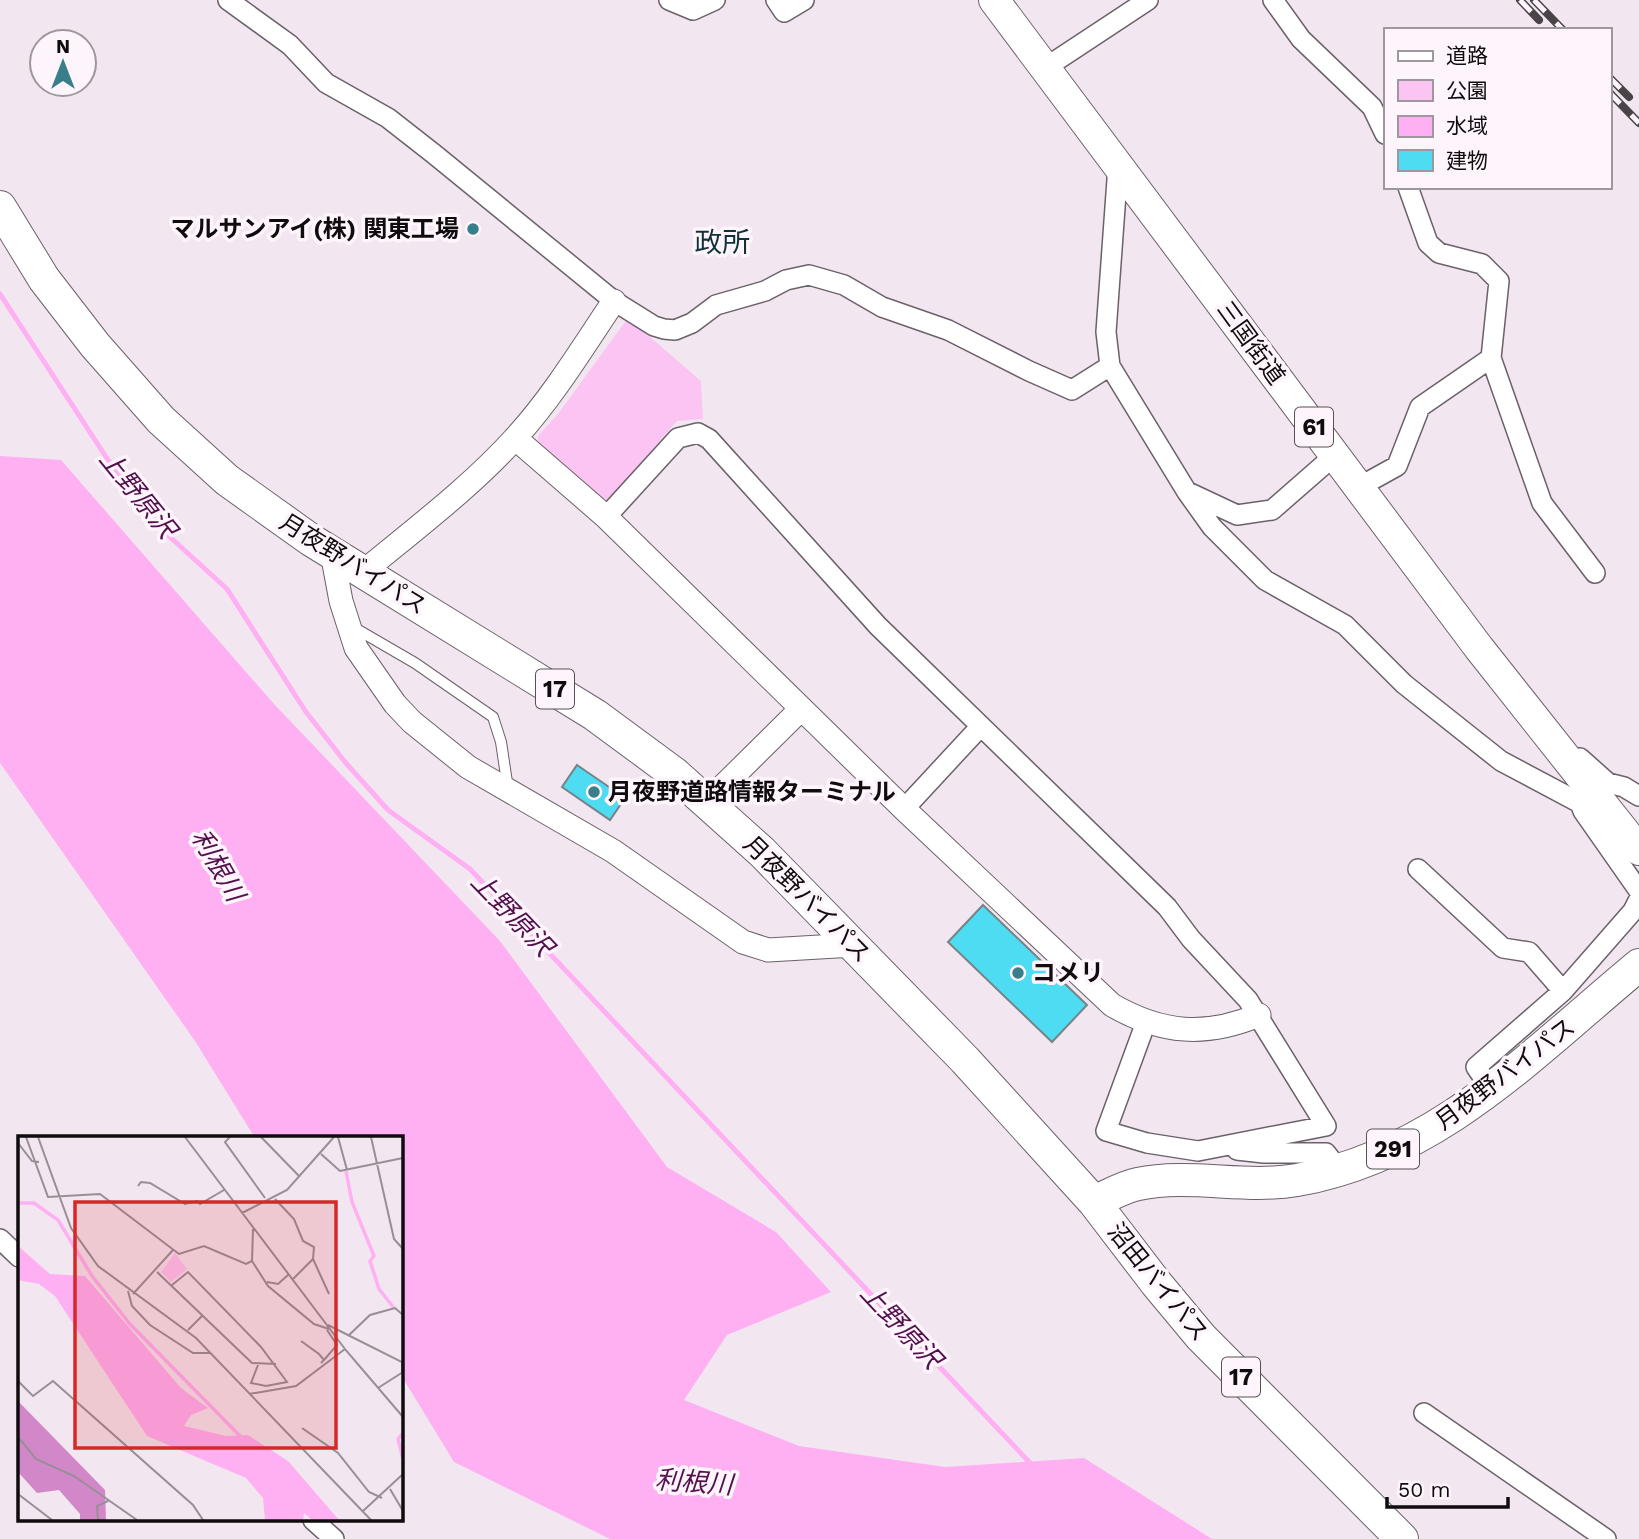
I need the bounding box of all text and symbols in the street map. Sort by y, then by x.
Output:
north arrow [28,28,98,98]
legend [1384,28,1611,189]
text: N [56,35,70,58]
text: 道路 [1446,43,1488,68]
text: 公園 [1446,78,1488,103]
text: 水域 [1446,113,1488,138]
text: 建物 [1446,148,1488,173]
place label: マルサンアイ(株) 関東工場 [171,215,459,243]
marker: マルサンアイ(株) 関東工場 [465,221,481,237]
district label: 政所 [694,226,750,259]
street label: 三国街道 [1211,296,1291,390]
road number: 61 [1295,408,1333,446]
water label: 上野原沢 [94,444,184,546]
street label: 月夜野バイパス [275,508,431,620]
road number: 17 [536,670,574,708]
place label: 月夜野道路情報ターミナル [608,778,896,806]
marker: 月夜野道路情報ターミナル [586,784,602,800]
water label: 利根川 [186,824,252,909]
street label: 月夜野バイパス [738,830,876,968]
water label: 上野原沢 [465,866,561,964]
place label: コメリ [1032,959,1104,987]
marker: コメリ [1010,965,1026,981]
street label: 月夜野バイパス [1430,1012,1580,1136]
road number: 291 [1367,1130,1419,1168]
inset map [18,1136,402,1522]
street label: 沼田バイパス [1102,1217,1214,1347]
water label: 上野原沢 [855,1278,949,1376]
road number: 17 [1222,1358,1260,1396]
water label: 利根川 [654,1464,737,1500]
scale bar [1387,1466,1508,1510]
text: 50 m [1398,1477,1450,1502]

